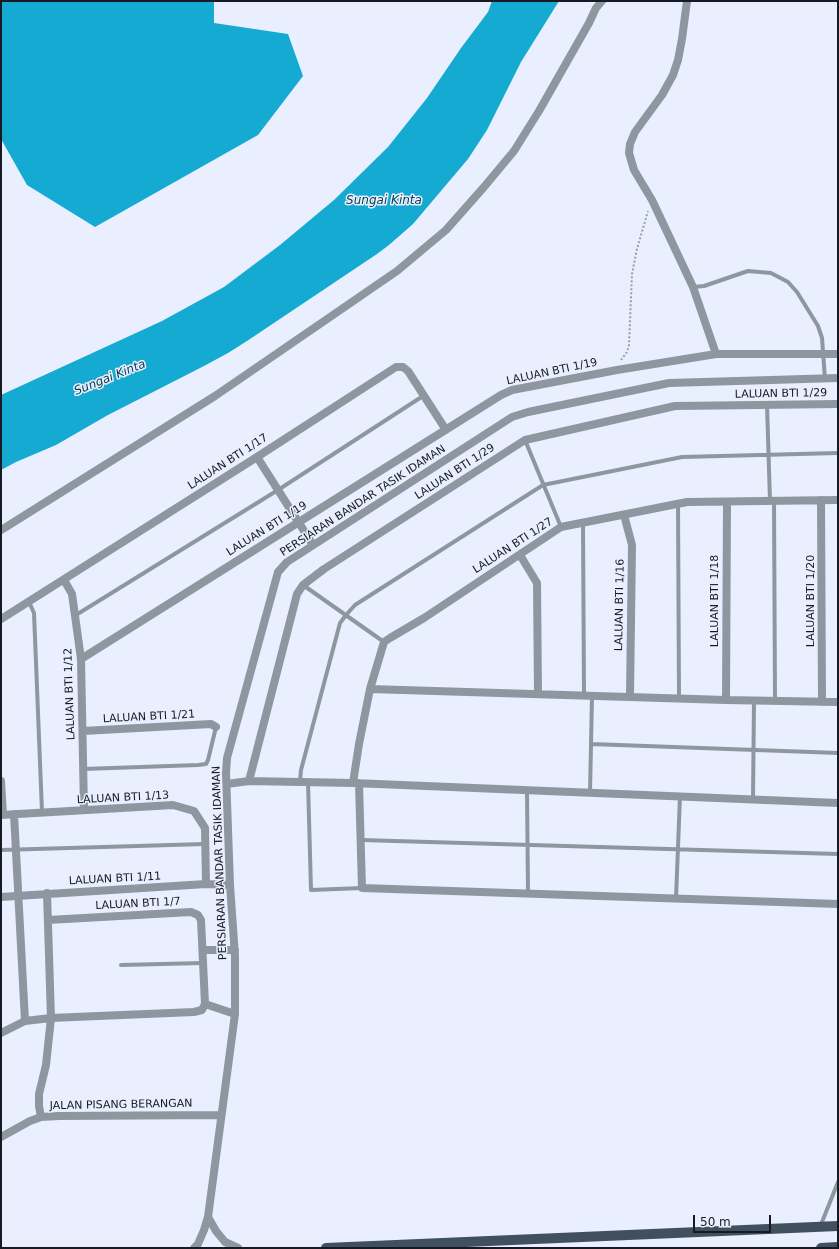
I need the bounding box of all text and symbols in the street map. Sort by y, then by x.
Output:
water label: Sungai Kinta [346,194,422,208]
street label: LALUAN BTI 1/19 [505,356,599,388]
water label: Sungai Kinta [72,357,148,399]
street label: LALUAN BTI 1/29 [735,387,827,401]
street label: LALUAN BTI 1/17 [186,431,270,493]
street label: LALUAN BTI 1/29 [413,441,497,503]
street label: PERSIARAN BANDAR TASIK IDAMAN [278,443,448,559]
street label: LALUAN BTI 1/19 [224,499,310,559]
street label: LALUAN BTI 1/27 [471,515,555,577]
street label: LALUAN BTI 1/18 [708,555,722,647]
street label: LALUAN BTI 1/20 [804,555,818,647]
street label: LALUAN BTI 1/16 [613,559,627,651]
street label: LALUAN BTI 1/12 [62,648,78,740]
street label: LALUAN BTI 1/21 [102,708,196,726]
street label: PERSIARAN BANDAR TASIK IDAMAN [210,766,230,960]
street label: LALUAN BTI 1/13 [76,789,170,807]
street label: LALUAN BTI 1/11 [68,870,162,888]
street label: LALUAN BTI 1/7 [95,895,181,913]
street label: JALAN PISANG BERANGAN [50,1097,192,1113]
scale bar [695,1207,773,1233]
text: 50 m [700,1215,731,1229]

